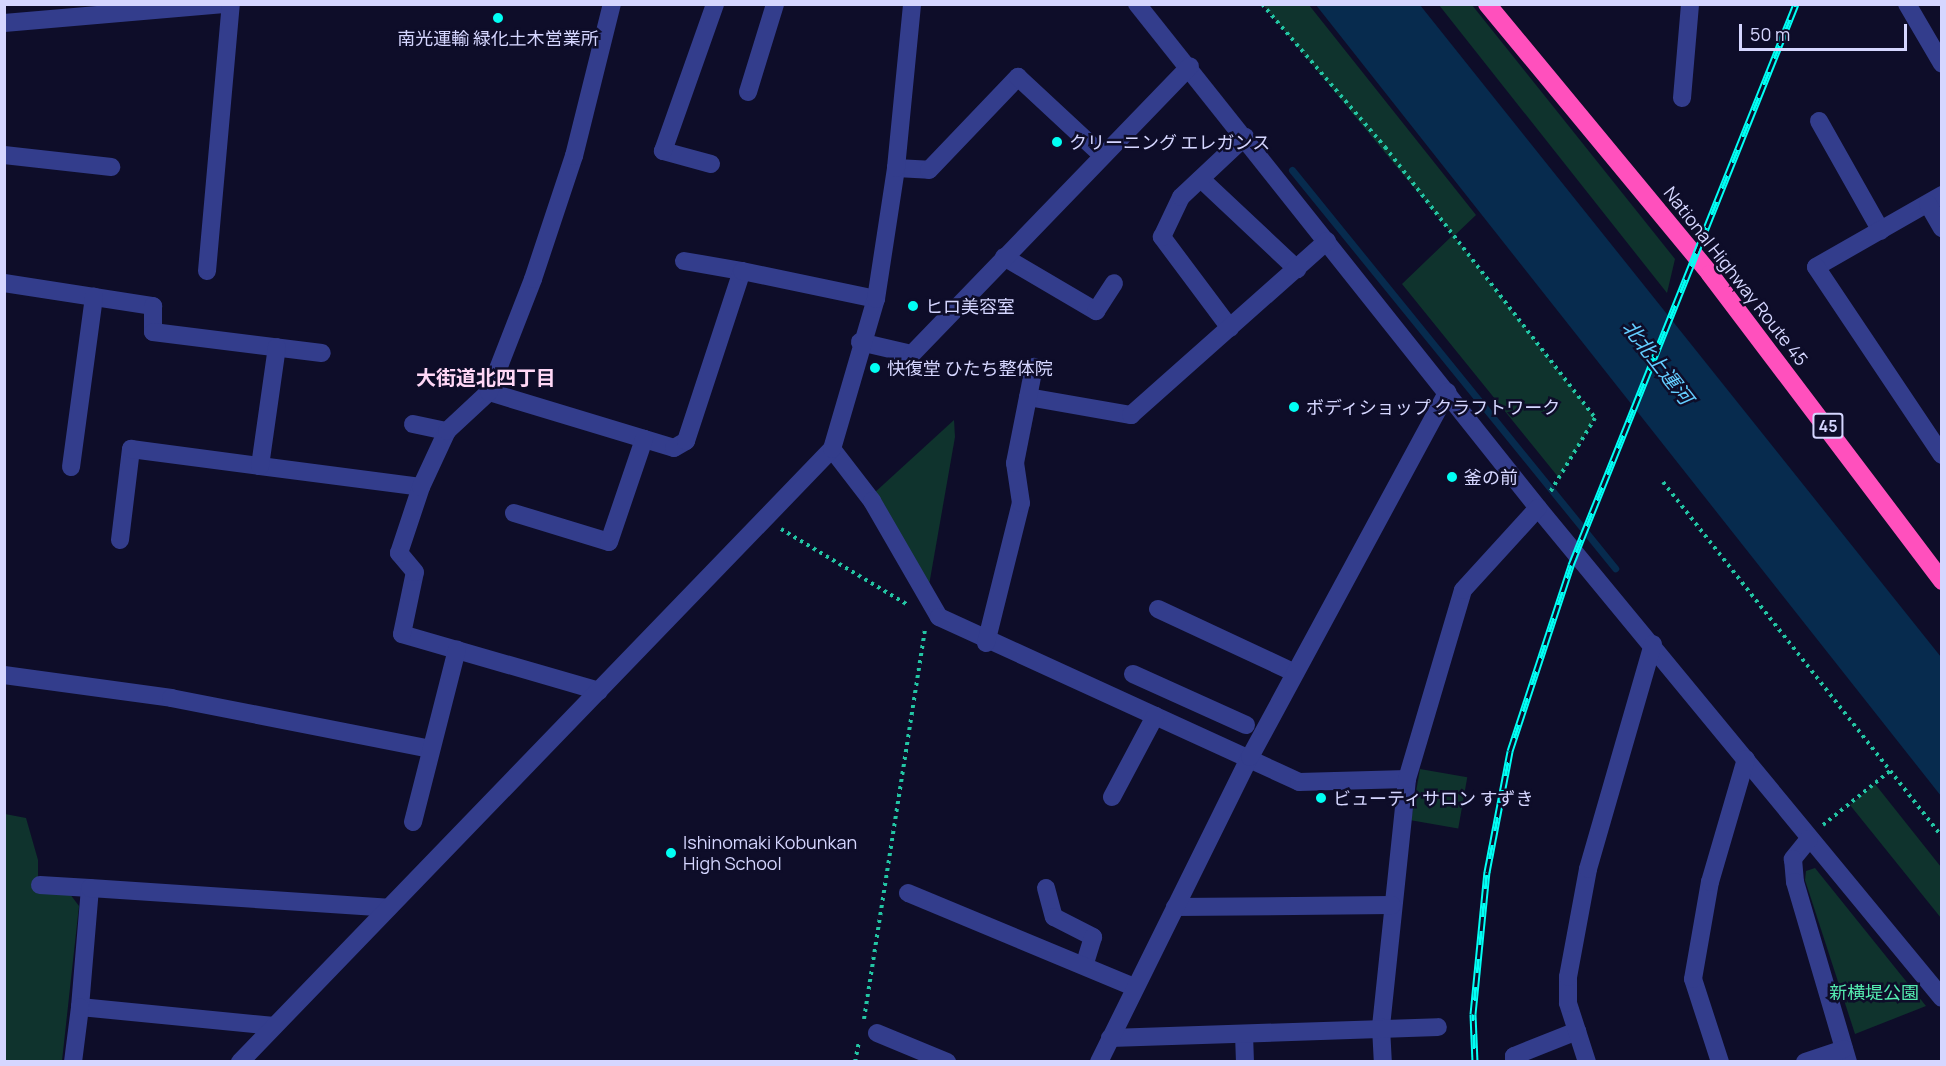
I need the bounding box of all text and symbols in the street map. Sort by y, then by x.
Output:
marker: 南光運輸 緑化土木営業所 [491,11,505,25]
scale bar [1742,12,1910,50]
text: 50 m [1750,22,1790,46]
place label: 南光運輸 緑化土木営業所 [397,27,599,49]
place label: クリーニング エレガンス [1069,131,1271,153]
marker: クリーニング エレガンス [1050,135,1064,149]
street label: National Highway Route 45 [1659,182,1813,370]
place label: ヒロ美容室 [925,295,1015,317]
marker: ヒロ美容室 [906,299,920,313]
water label: 北北上運河 [1618,315,1698,409]
place label: 快復堂 ひたち整体院 [887,357,1053,379]
marker: 快復堂 ひたち整体院 [868,361,882,375]
district label: 大街道北四丁目 [416,365,556,389]
place label: ボディショップ クラフトワーク [1306,396,1562,418]
marker: ボディショップ クラフトワーク [1287,400,1301,414]
road number: 45 [1812,413,1844,439]
place label: 釜の前 [1464,466,1518,488]
marker: 釜の前 [1445,470,1459,484]
place label: ビューティサロン すずき [1333,787,1535,809]
marker: ビューティサロン すずき [1314,791,1328,805]
place label: Ishinomaki Kobunkan High School [683,832,857,874]
marker: Ishinomaki Kobunkan High School [664,846,678,860]
park label: 新横堤公園 [1829,981,1919,1003]

